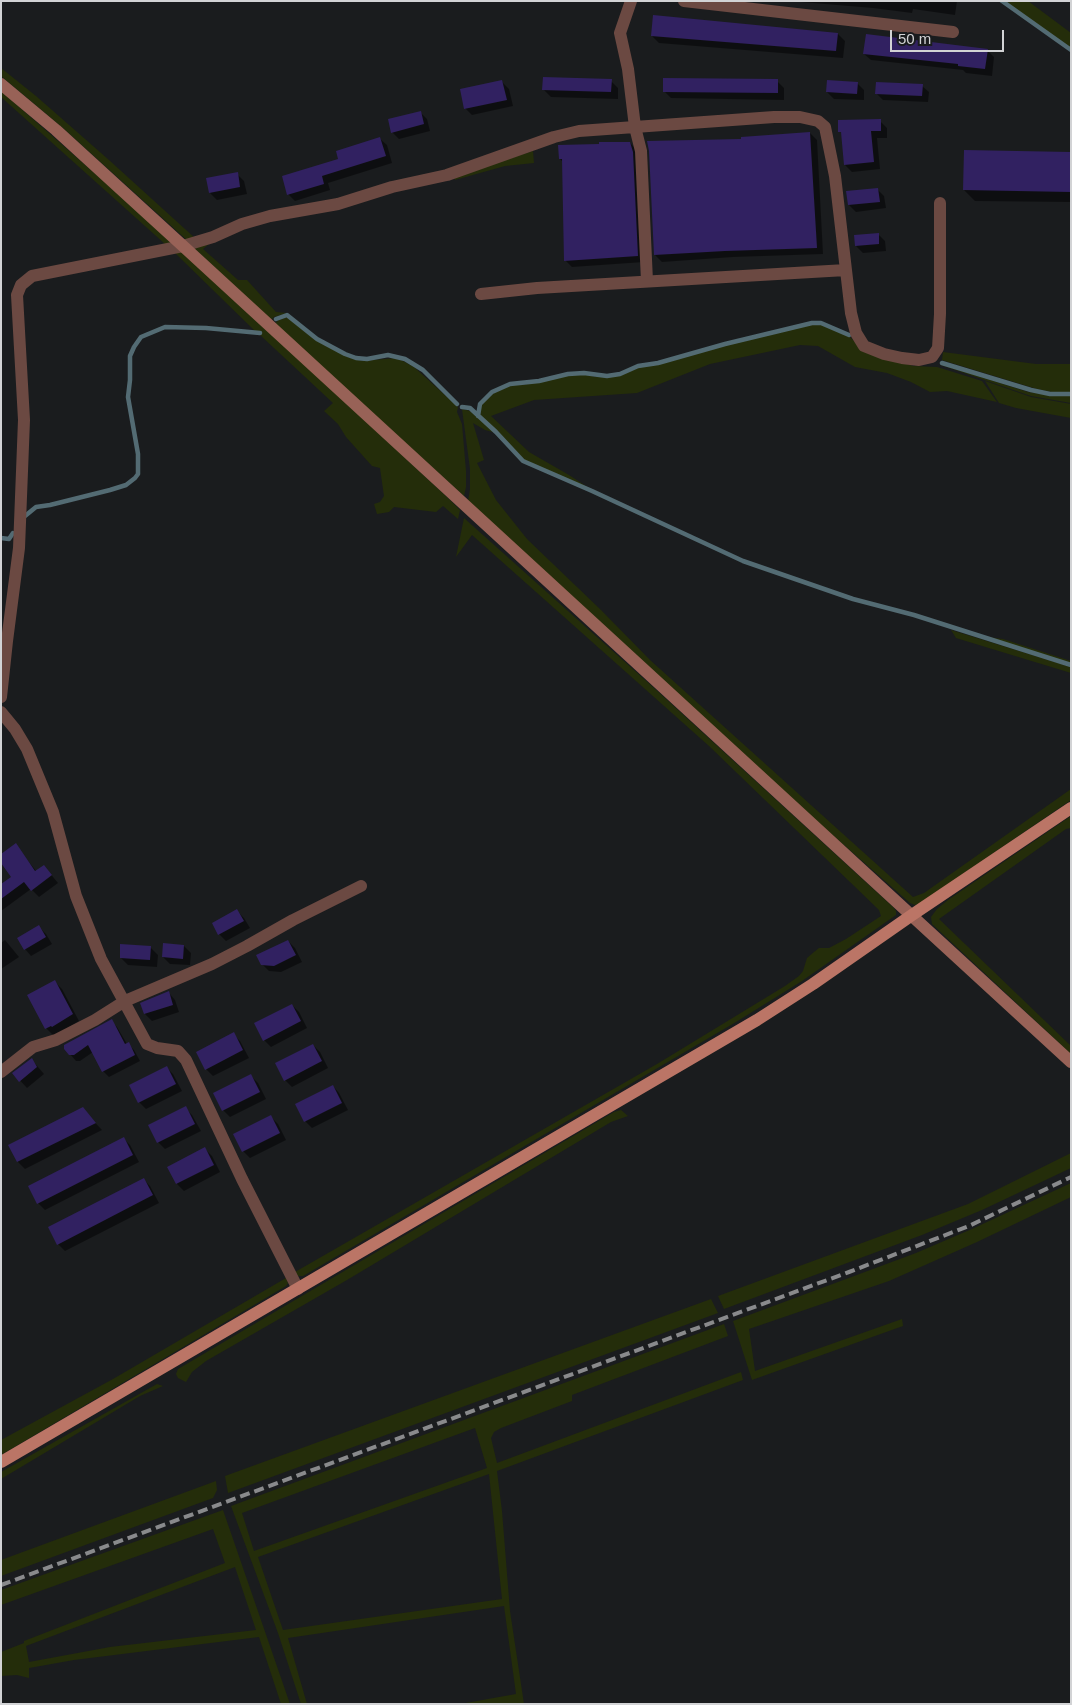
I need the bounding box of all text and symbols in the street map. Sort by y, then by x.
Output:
scale bar [892,20,1006,52]
text: 50 m [898,30,931,47]

